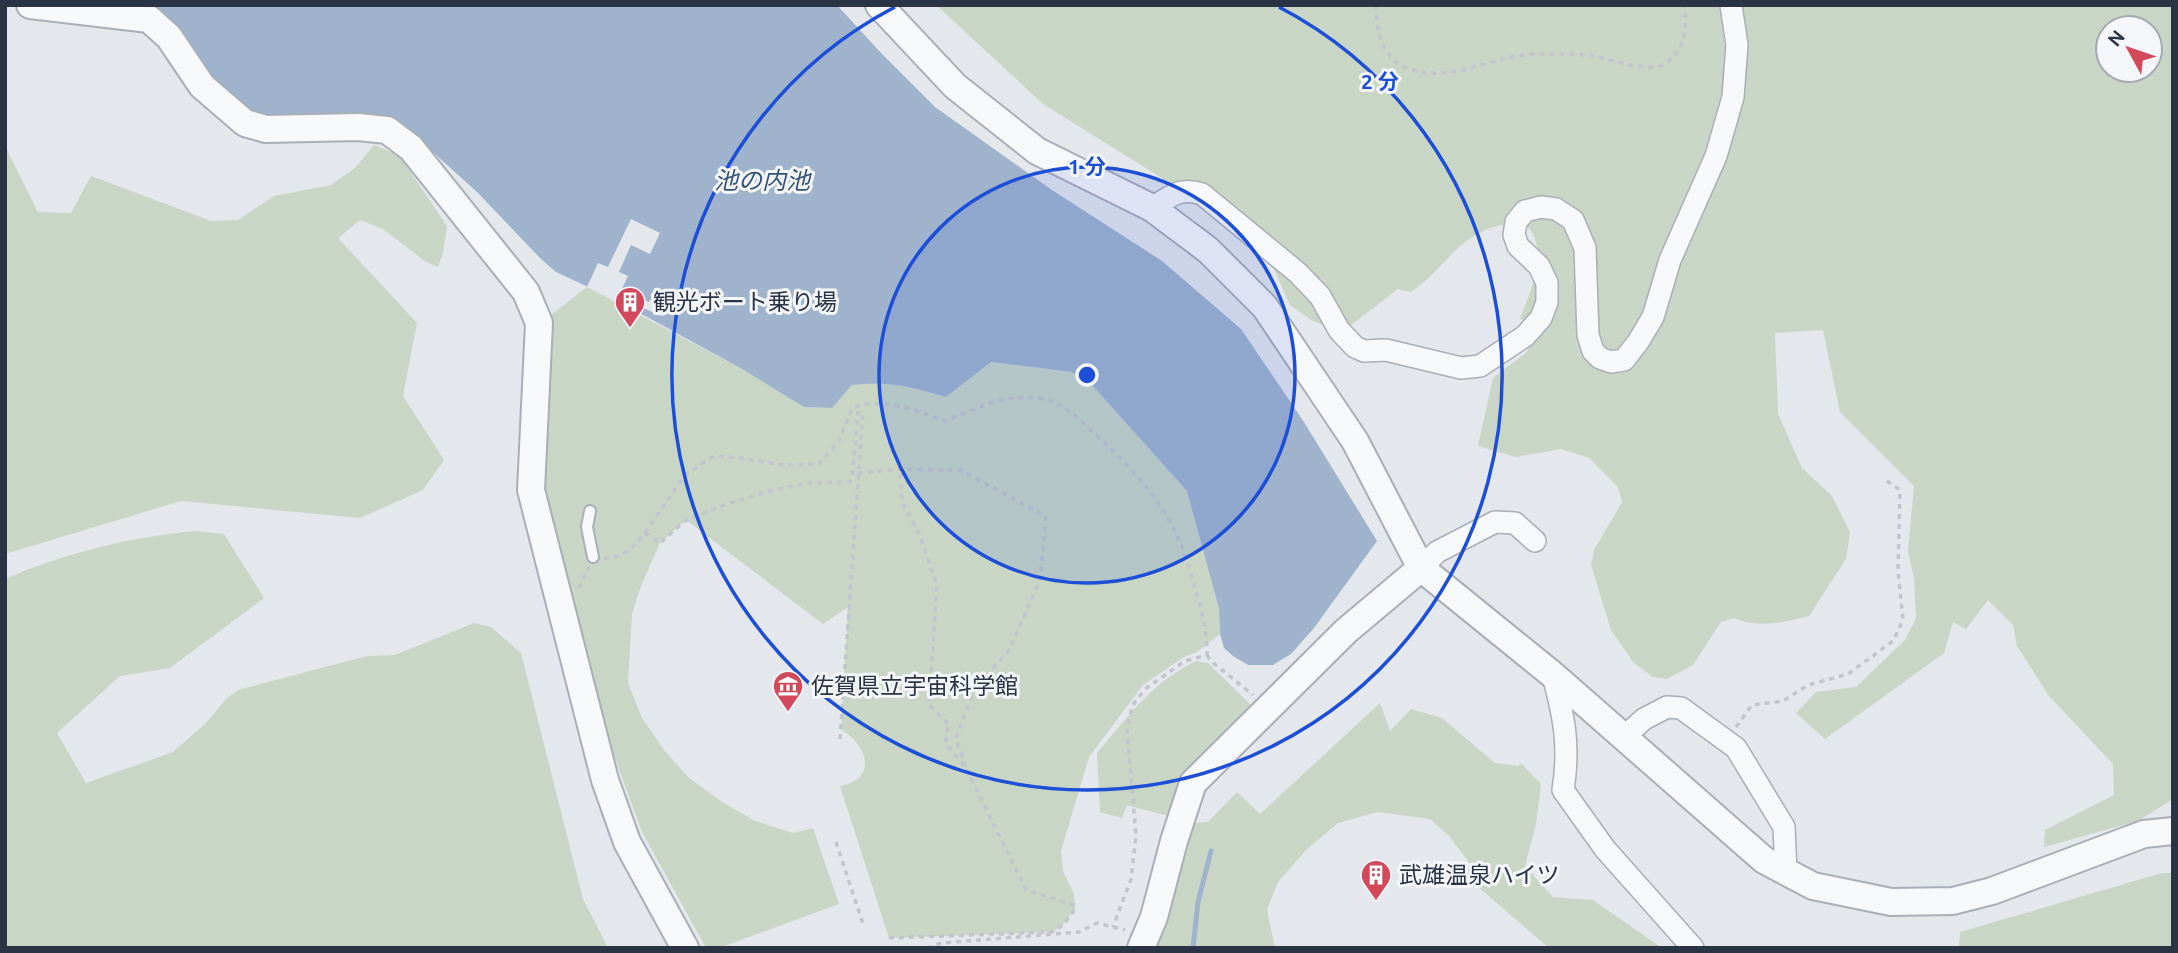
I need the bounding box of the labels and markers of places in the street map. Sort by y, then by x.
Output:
building icon: 観光ボート乗り場 [613,285,647,329]
place label: 観光ボート乗り場 [653,289,837,314]
centre of rings [1075,363,1099,387]
museum icon: 佐賀県立宇宙科学館 [771,669,805,713]
place label: 佐賀県立宇宙科学館 [811,673,1018,698]
building icon: 武雄温泉ハイツ [1359,858,1393,902]
place label: 武雄温泉ハイツ [1399,862,1560,887]

